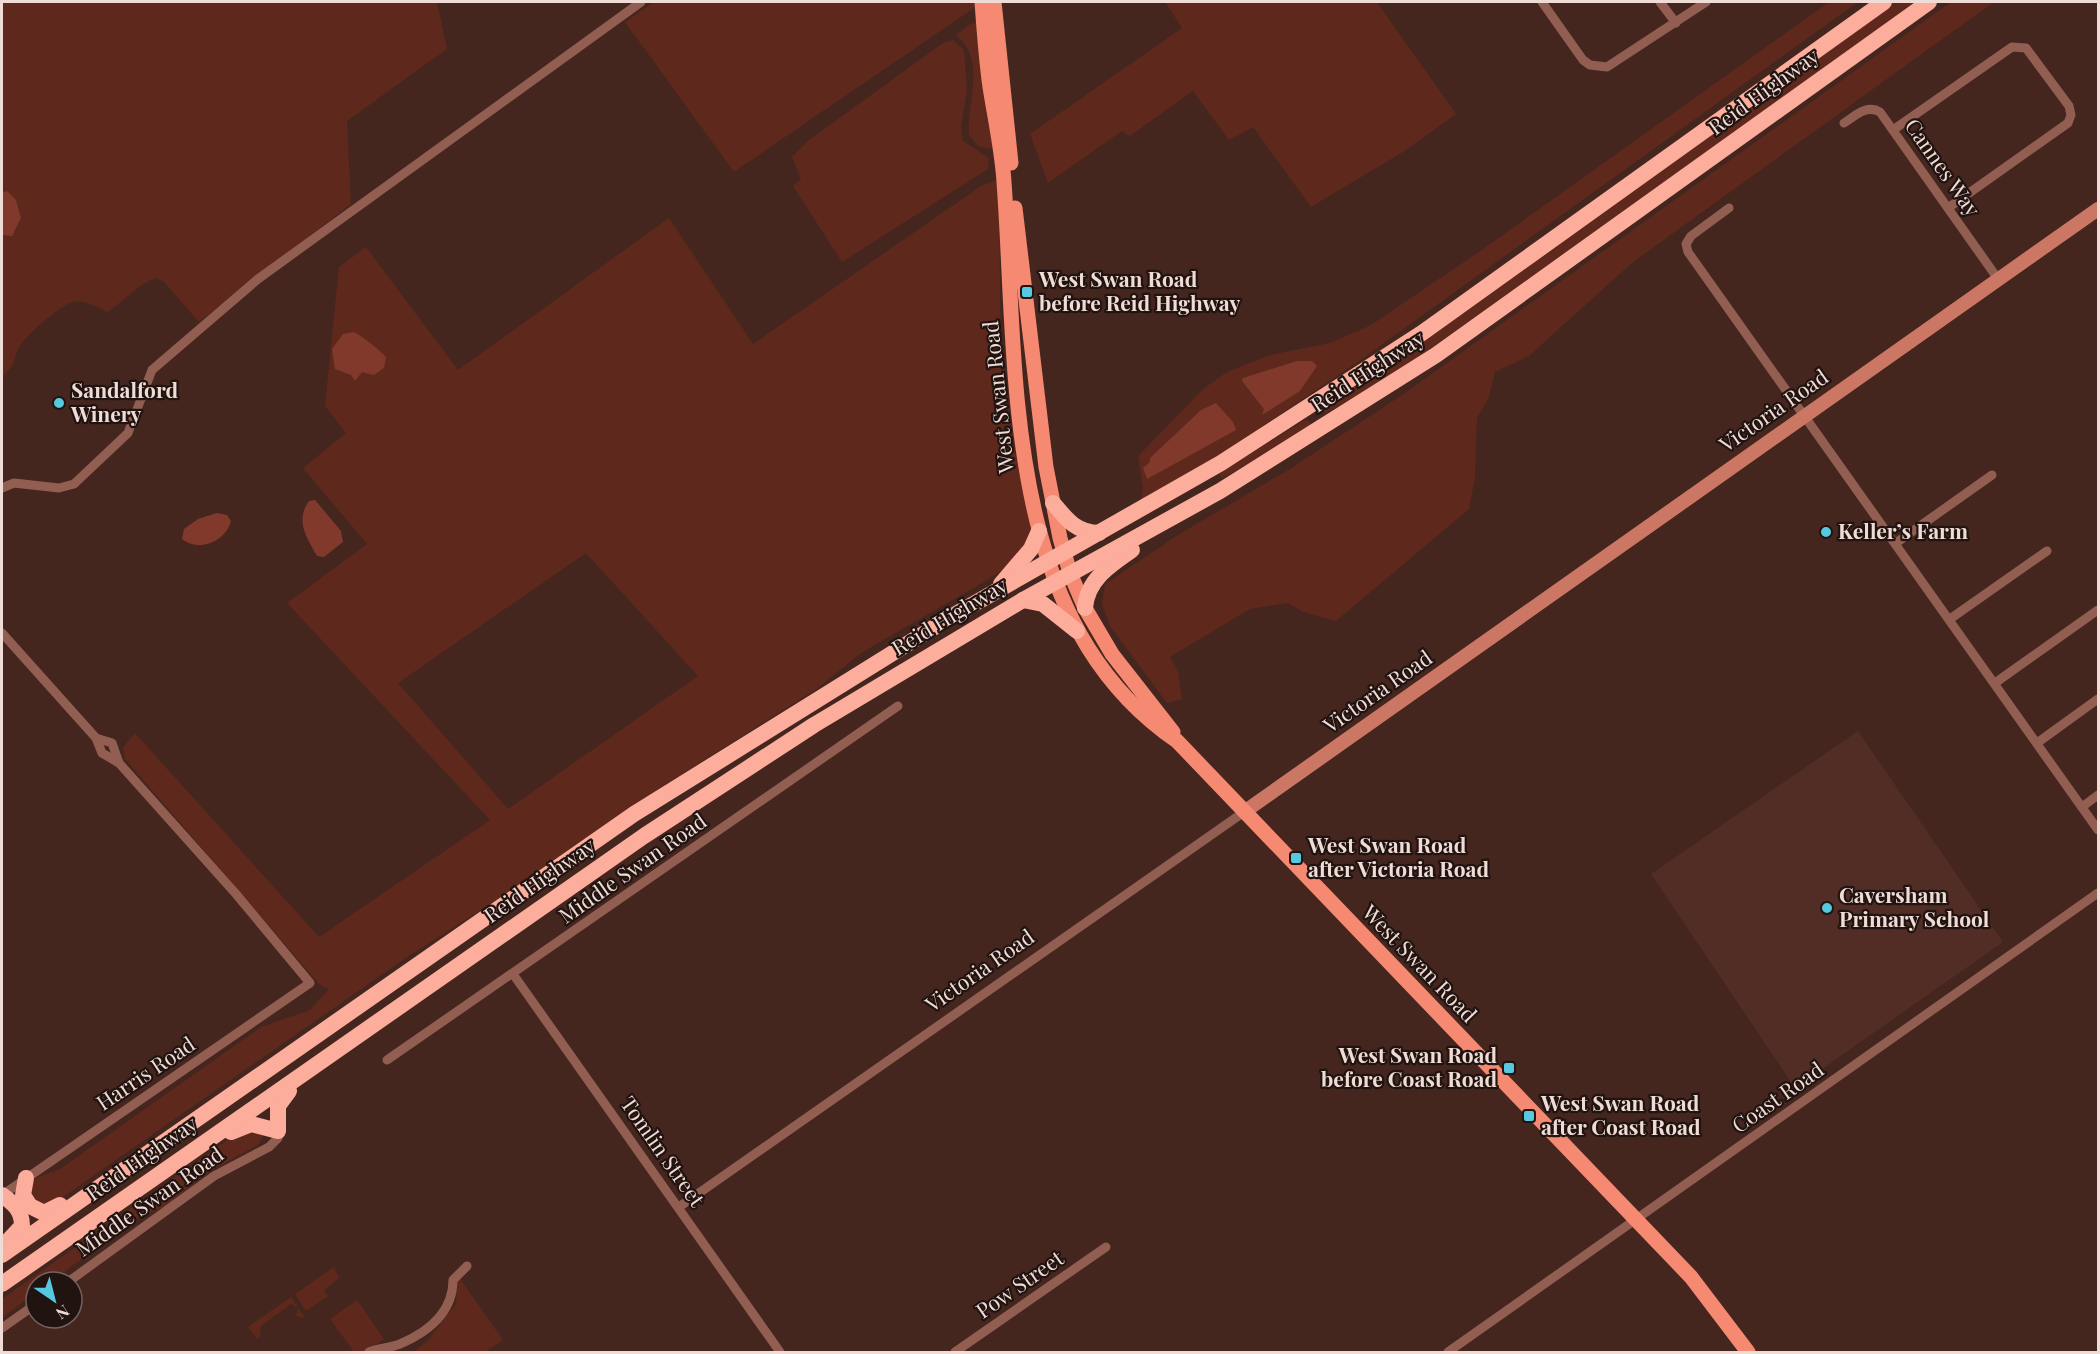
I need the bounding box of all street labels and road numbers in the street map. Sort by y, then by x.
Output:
street label: Reid Highway [1702,41,1824,140]
street label: Cannes Way [1900,112,1988,222]
street label: West Swan Road [975,320,1019,476]
street label: Reid Highway [1305,323,1429,417]
street label: Victoria Road [1712,362,1833,458]
street label: Reid Highway [886,570,1012,661]
street label: Victoria Road [1316,643,1437,739]
street label: Middle Swan Road [553,806,711,929]
street label: Reid Highway [478,830,600,928]
street label: West Swan Road [1356,897,1484,1027]
street label: Victoria Road [918,922,1039,1018]
street label: Harris Road [90,1029,200,1116]
street label: Coast Road [1725,1055,1828,1138]
street label: Tomlin Street [615,1090,712,1212]
street label: Reid Highway [80,1108,202,1206]
street label: Middle Swan Road [70,1139,228,1262]
street label: Pow Street [970,1243,1069,1324]

